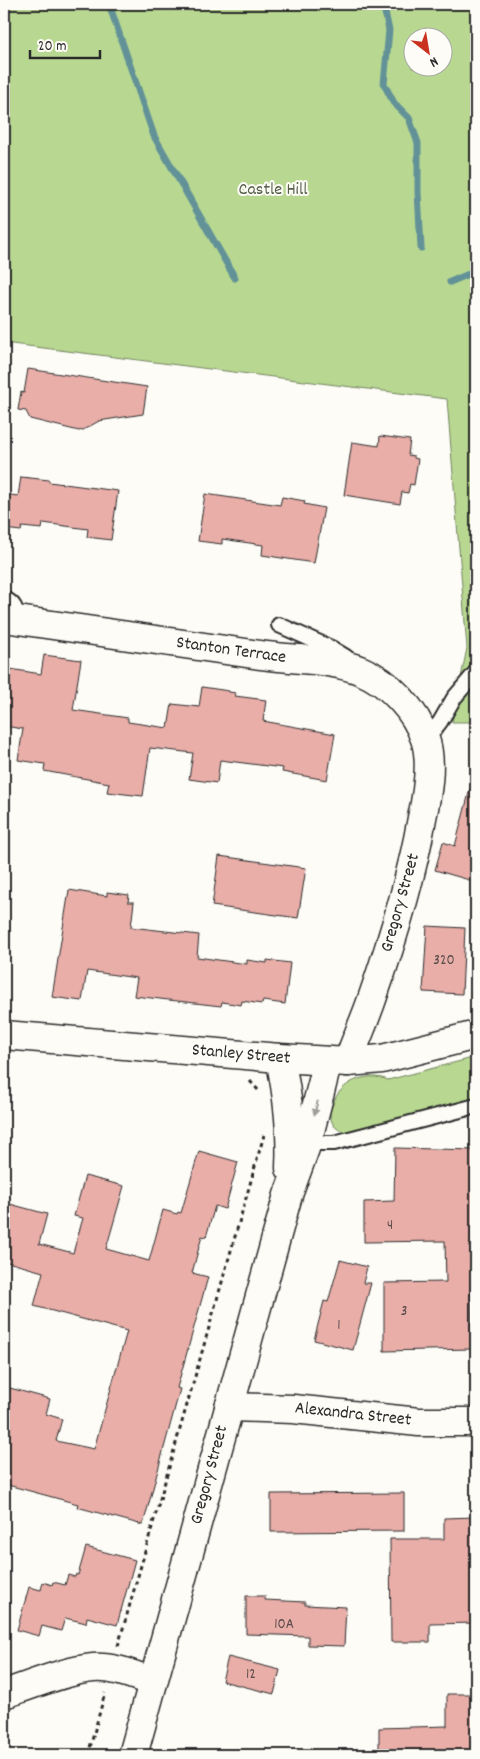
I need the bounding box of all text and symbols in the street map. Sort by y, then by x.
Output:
scale bar [30,28,100,60]
north arrow [402,28,452,78]
text: 20 m [38,36,66,58]
text: N [425,51,442,72]
park label: Castle Hill [239,178,308,203]
street label: Stanton Terrace [175,631,288,671]
street label: Gregory Street [375,850,427,955]
house number: 320 [433,950,455,972]
street label: Stanley Street [191,1038,292,1072]
one-way arrow [312,1101,320,1116]
house number: 4 [387,1215,393,1237]
house number: 3 [401,1301,407,1323]
house number: 1 [337,1315,341,1337]
street label: Alexandra Street [294,1396,413,1434]
street label: Gregory Street [185,1422,235,1527]
house number: 10A [274,1614,294,1636]
house number: 12 [246,1664,256,1686]

